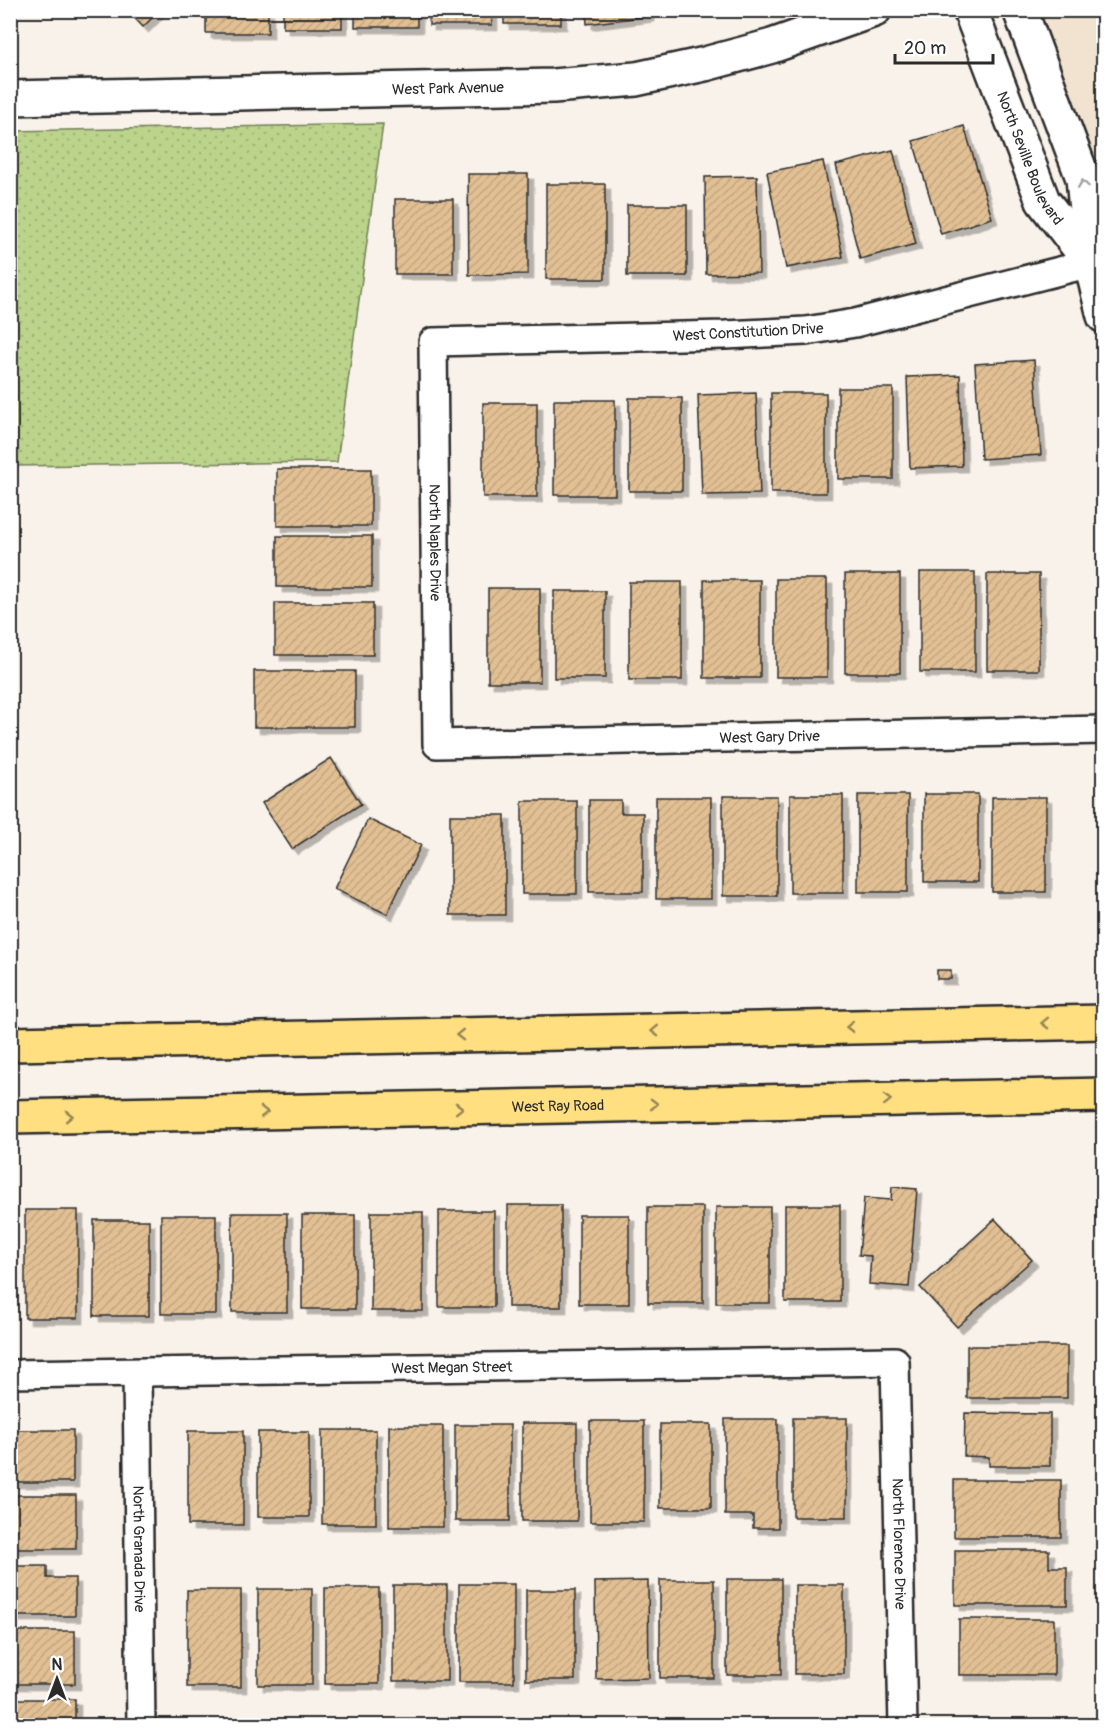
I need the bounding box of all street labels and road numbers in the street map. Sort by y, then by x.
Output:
street label: West Park Avenue [392,78,505,100]
street label: North Seville Boulevard [992,89,1067,229]
street label: West Constitution Drive [672,319,825,346]
street label: North Naples Drive [424,484,445,602]
street label: West Gary Drive [719,727,821,748]
street label: West Ray Road [511,1096,604,1117]
street label: West Megan Street [391,1358,514,1378]
street label: North Florence Drive [888,1478,909,1610]
street label: North Granada Drive [128,1485,149,1613]

